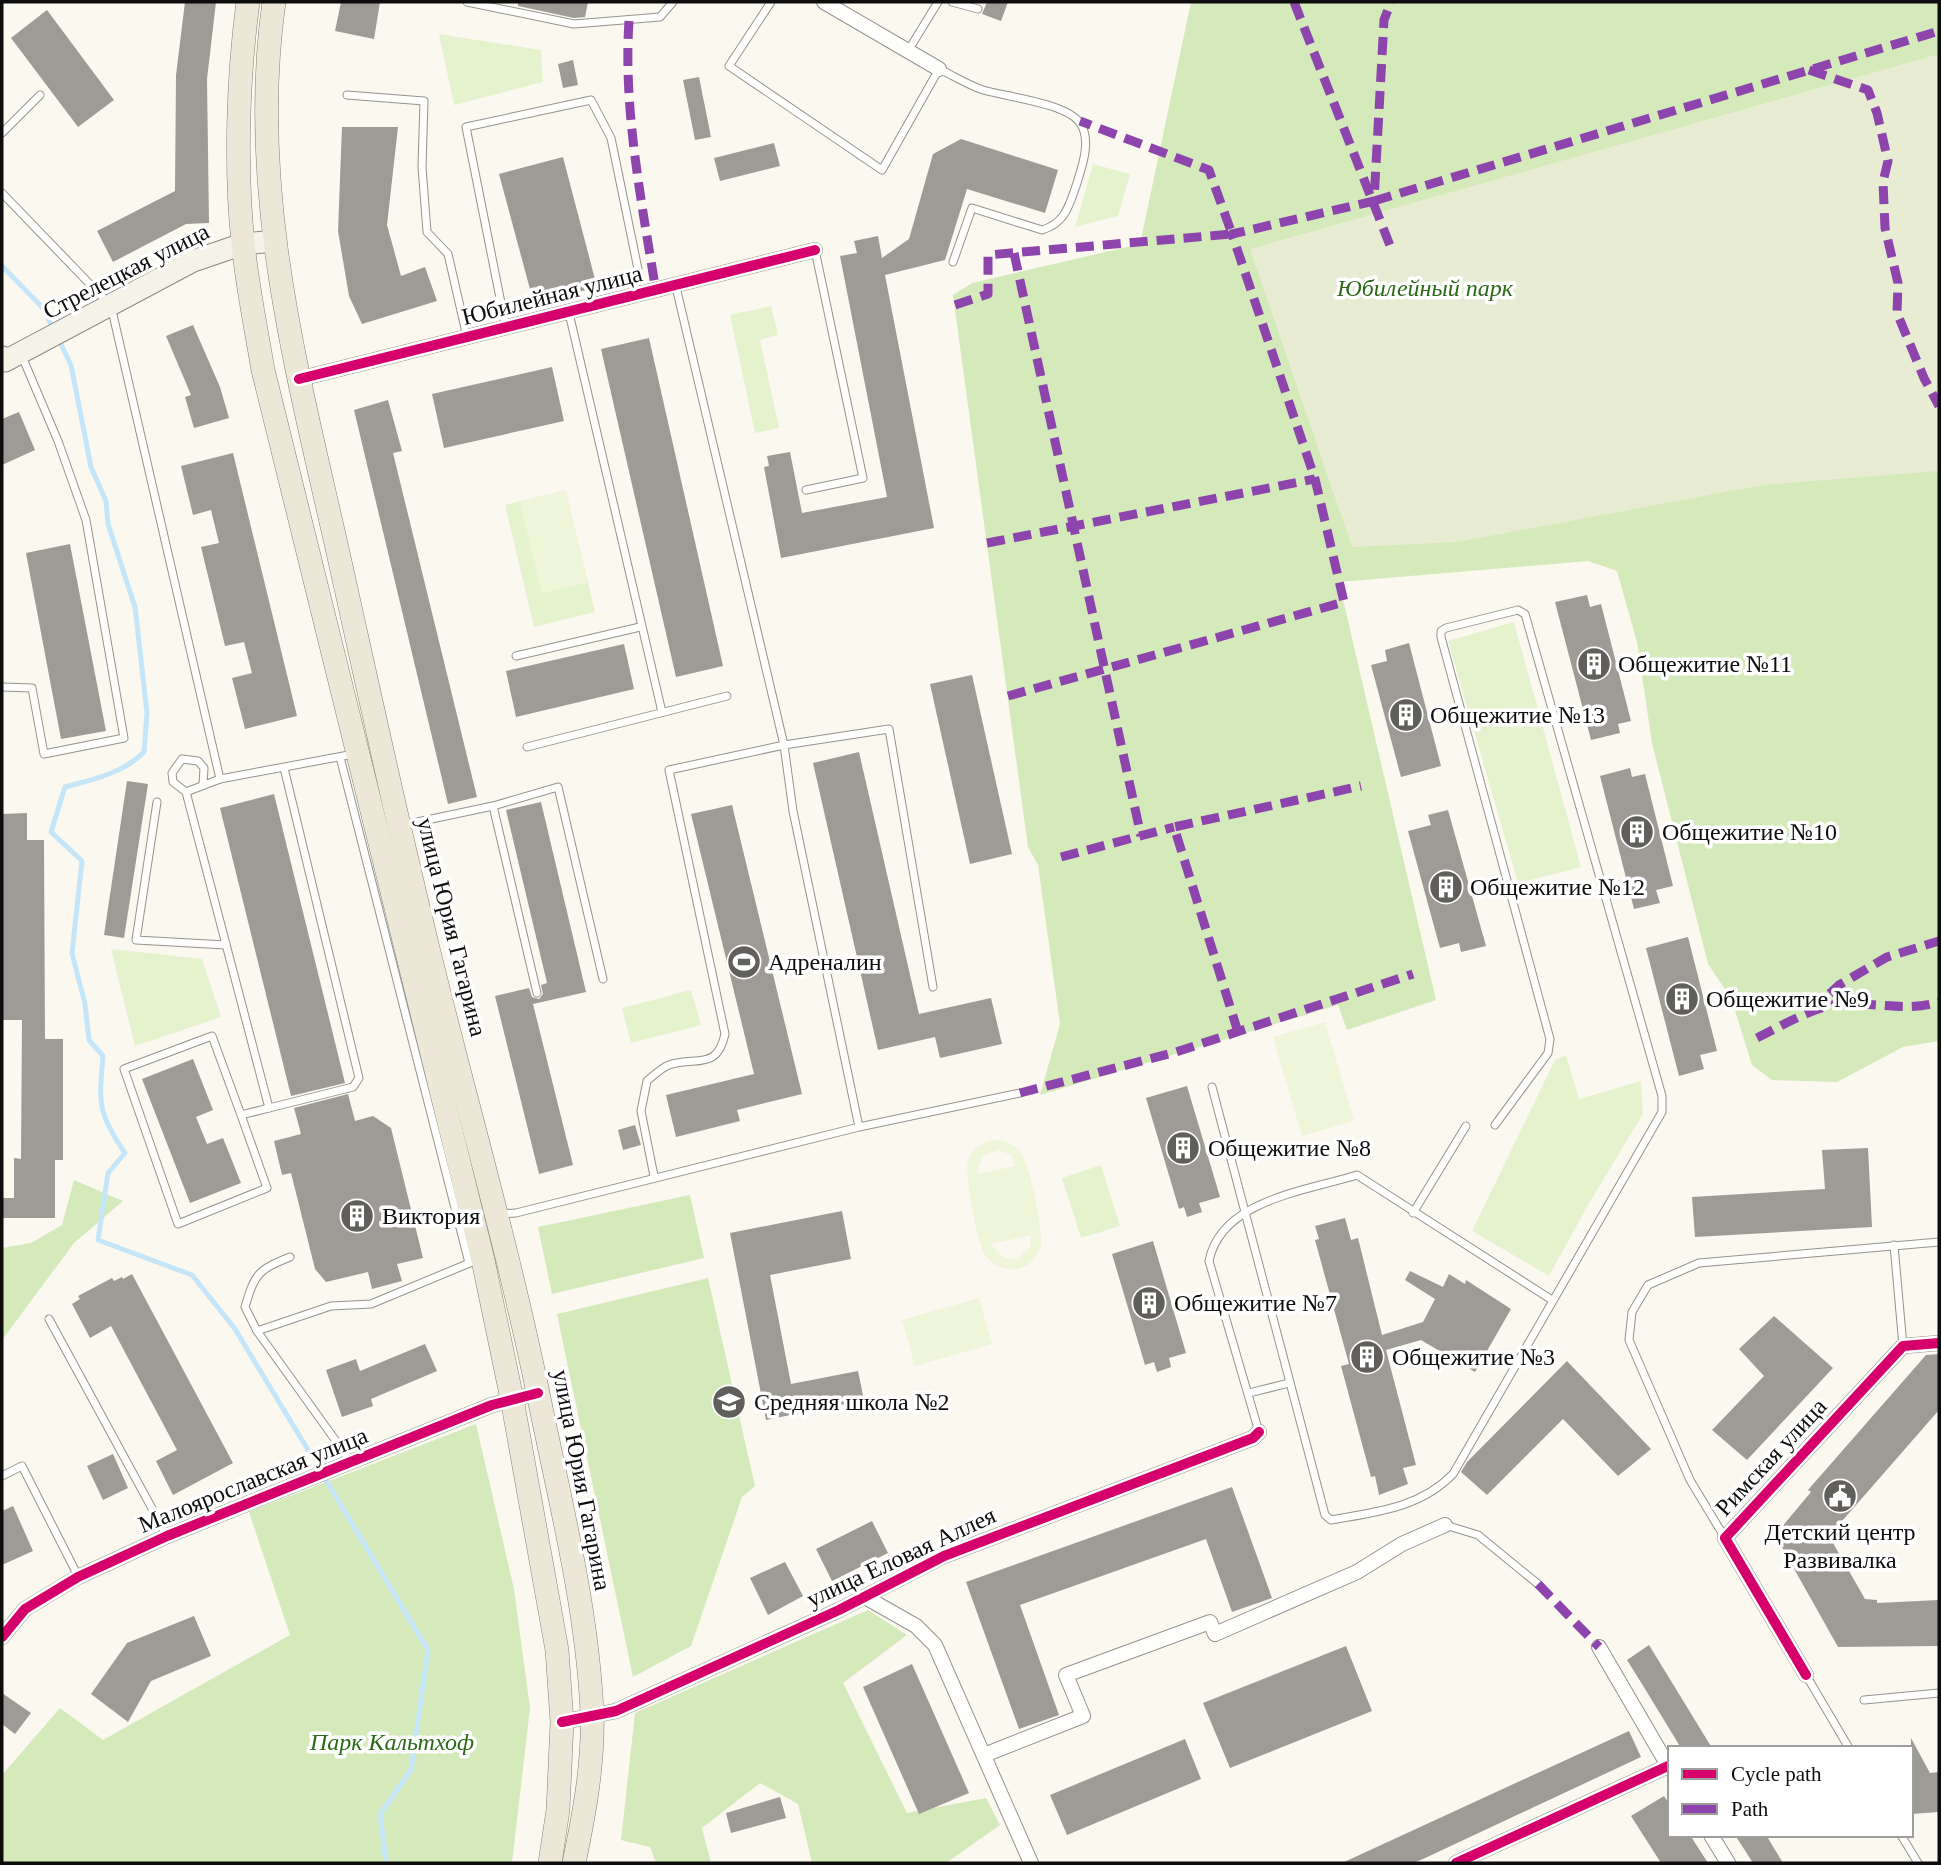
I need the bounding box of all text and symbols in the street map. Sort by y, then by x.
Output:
street label: Стрелецкая улица [39,218,214,324]
street label: Юбилейная улица [459,260,645,330]
park label: Юбилейный парк [1336,275,1514,301]
building icon: Общежитие №11 [1575,645,1613,683]
place label: Общежитие №11 [1618,651,1792,677]
building icon: Общежитие №13 [1387,696,1425,734]
place label: Общежитие №13 [1430,702,1605,728]
building icon: Общежитие №10 [1618,813,1656,851]
street label: улица Юрия Гагарина [412,815,492,1039]
place label: Общежитие №10 [1662,819,1837,845]
building icon: Общежитие №12 [1427,868,1465,906]
place label: Общежитие №12 [1470,874,1645,900]
sports icon: Адреналин [725,943,763,981]
place label: Адреналин [768,949,882,975]
building icon: Общежитие №9 [1663,980,1701,1018]
place label: Общежитие №9 [1706,986,1869,1012]
building icon: Общежитие №8 [1164,1129,1202,1167]
place label: Общежитие №8 [1208,1135,1371,1161]
building icon: Виктория [338,1197,376,1235]
place label: Виктория [382,1203,480,1229]
building icon: Общежитие №7 [1130,1284,1168,1322]
place label: Общежитие №7 [1174,1290,1337,1316]
building icon: Общежитие №3 [1348,1338,1386,1376]
place label: Общежитие №3 [1392,1344,1555,1370]
street label: улица Юрия Гагарина [548,1367,616,1593]
school or university icon: Средняя школа №2 [710,1383,748,1421]
place label: Средняя школа №2 [754,1389,950,1415]
street label: Римская улица [1710,1393,1832,1521]
street label: Малоярославская улица [135,1422,372,1538]
public building icon: Детский центр Развивалка [1821,1477,1859,1515]
street label: улица Еловая Аллея [802,1502,1000,1612]
place label: Детский центр Развивалка [1764,1519,1916,1573]
park label: Парк Кальтхоф [309,1729,474,1755]
legend [1668,1746,1913,1837]
text: Cycle path [1731,1762,1822,1786]
text: Path [1731,1797,1769,1821]

